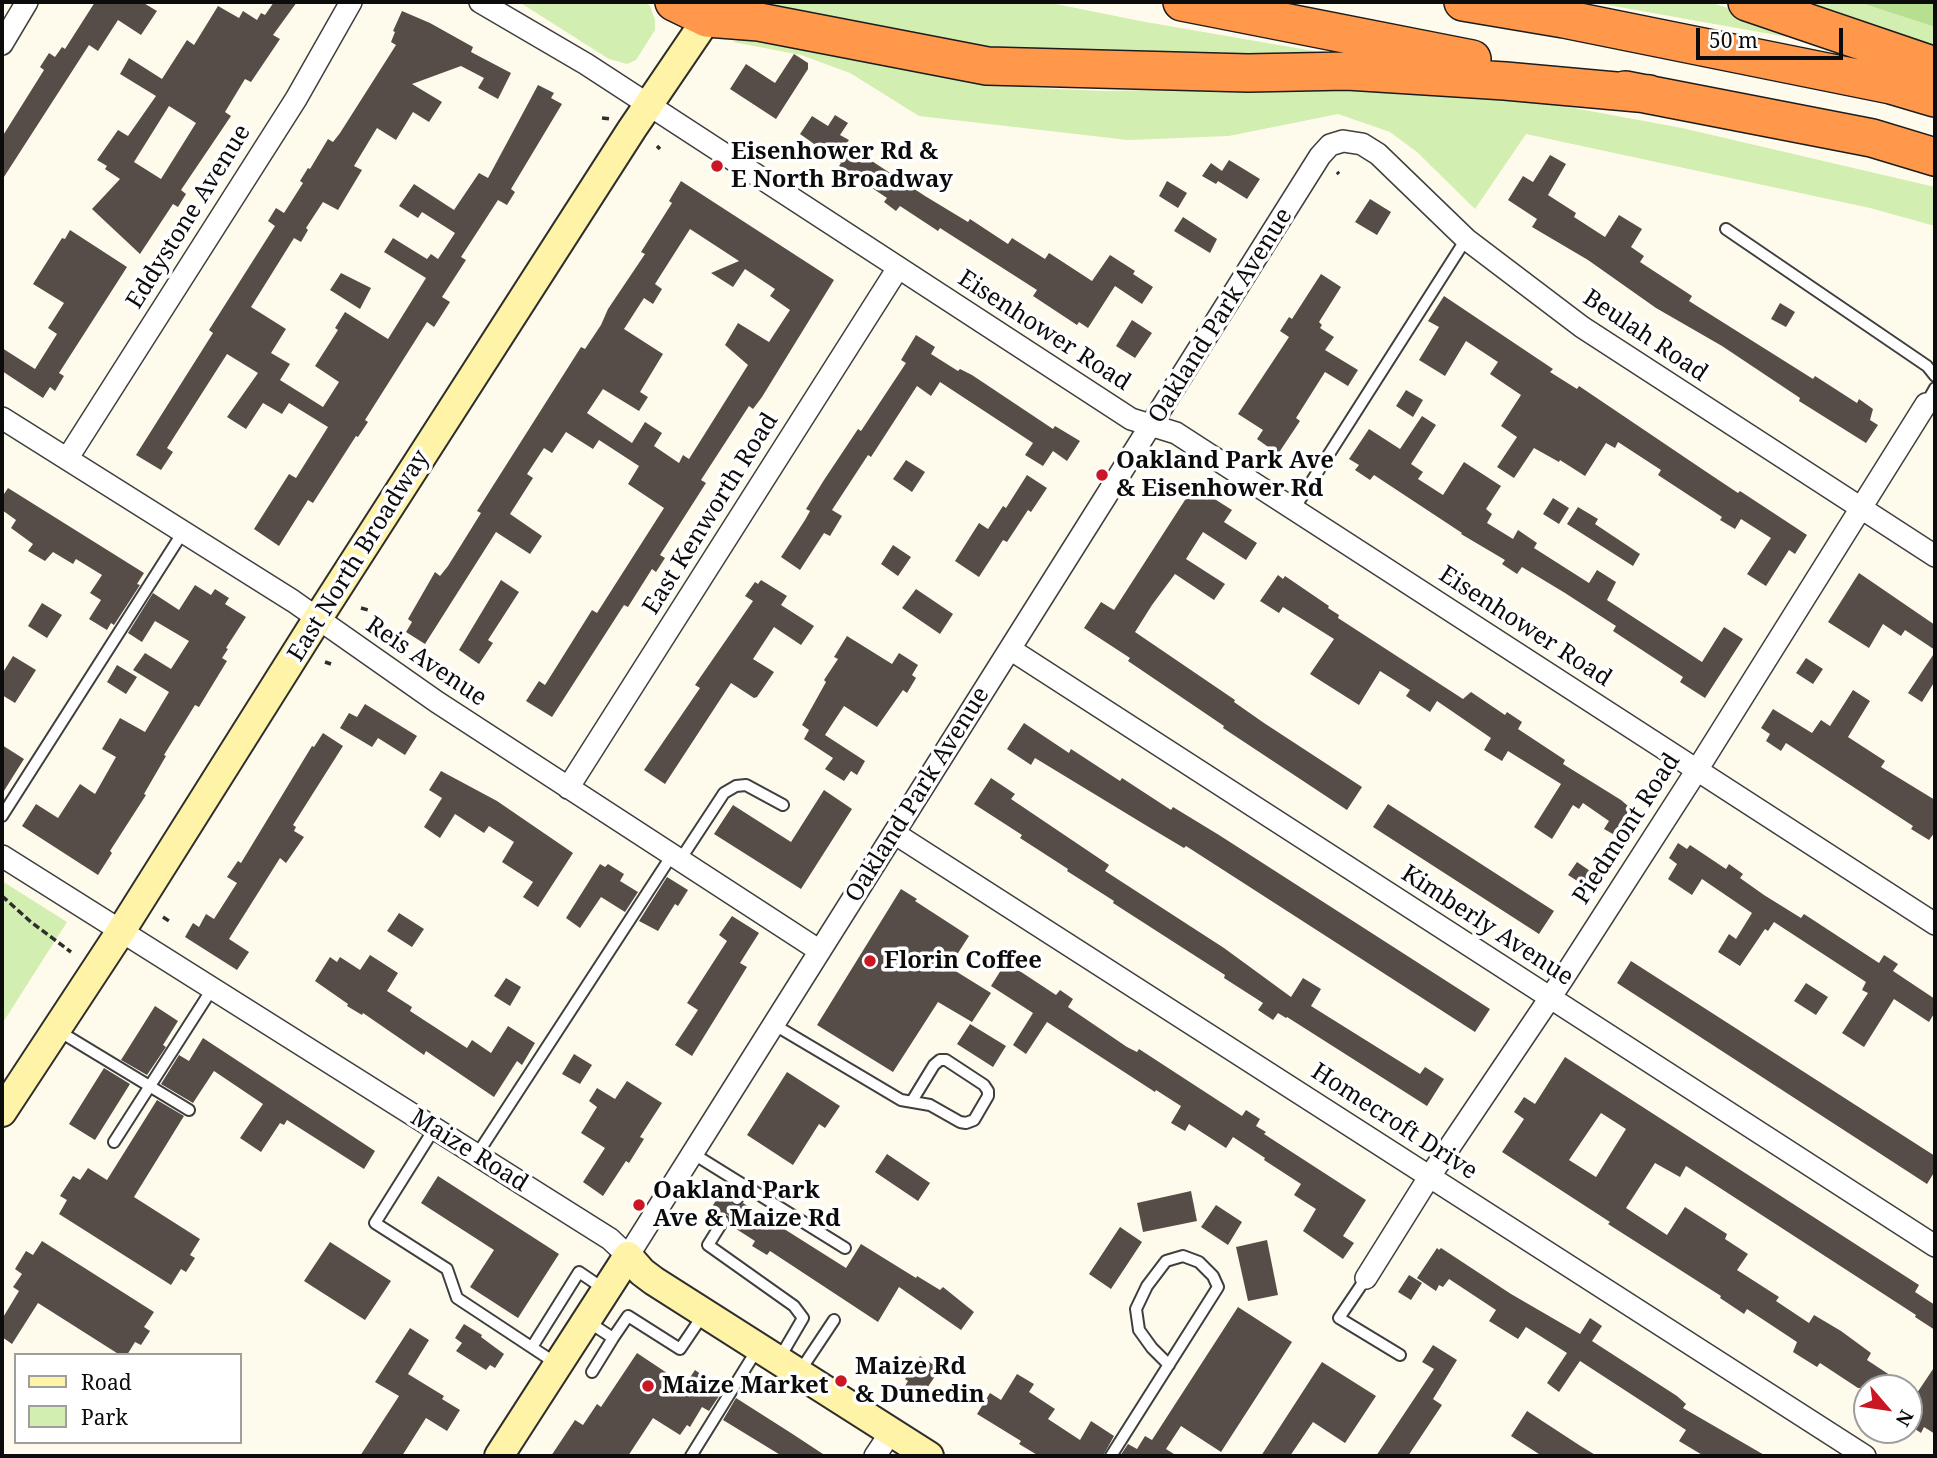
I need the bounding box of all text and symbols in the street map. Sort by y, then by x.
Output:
scale bar [1699,14,1846,58]
text: 50 m [1709,26,1758,54]
street label: Eddystone Avenue [121,120,257,314]
place label: Eisenhower Rd & E North Broadway [731,138,953,194]
marker: Eisenhower Rd & E North Broadway [709,158,725,174]
street label: Oakland Park Avenue [1143,203,1299,429]
street label: Eisenhower Road [952,265,1136,397]
street label: Beulah Road [1577,284,1713,388]
street label: East Kenworth Road [637,408,785,620]
street label: East North Broadway [282,445,436,667]
place label: Oakland Park Ave & Eisenhower Rd [1116,447,1334,503]
marker: Oakland Park Ave & Eisenhower Rd [1094,467,1110,483]
street label: Eisenhower Road [1433,561,1617,693]
street label: Reis Avenue [360,611,492,713]
street label: Oakland Park Avenue [840,682,996,908]
street label: Piedmont Road [1567,748,1687,910]
street label: Kimberly Avenue [1396,860,1578,992]
place label: Florin Coffee [884,947,1042,975]
marker: Florin Coffee [862,953,878,969]
street label: Homecroft Drive [1306,1058,1482,1186]
street label: Maize Road [405,1104,533,1198]
place label: Oakland Park Ave & Maize Rd [653,1177,841,1233]
marker: Oakland Park Ave & Maize Rd [631,1197,647,1213]
legend [14,1353,242,1444]
place label: Maize Rd & Dunedin [855,1353,985,1409]
text: Road [81,1368,132,1396]
place label: Maize Market [662,1372,828,1400]
marker: Maize Rd & Dunedin [833,1373,849,1389]
north arrow [1853,1374,1923,1444]
marker: Maize Market [640,1378,656,1394]
text: Park [81,1403,128,1431]
text: N [1890,1405,1920,1431]

